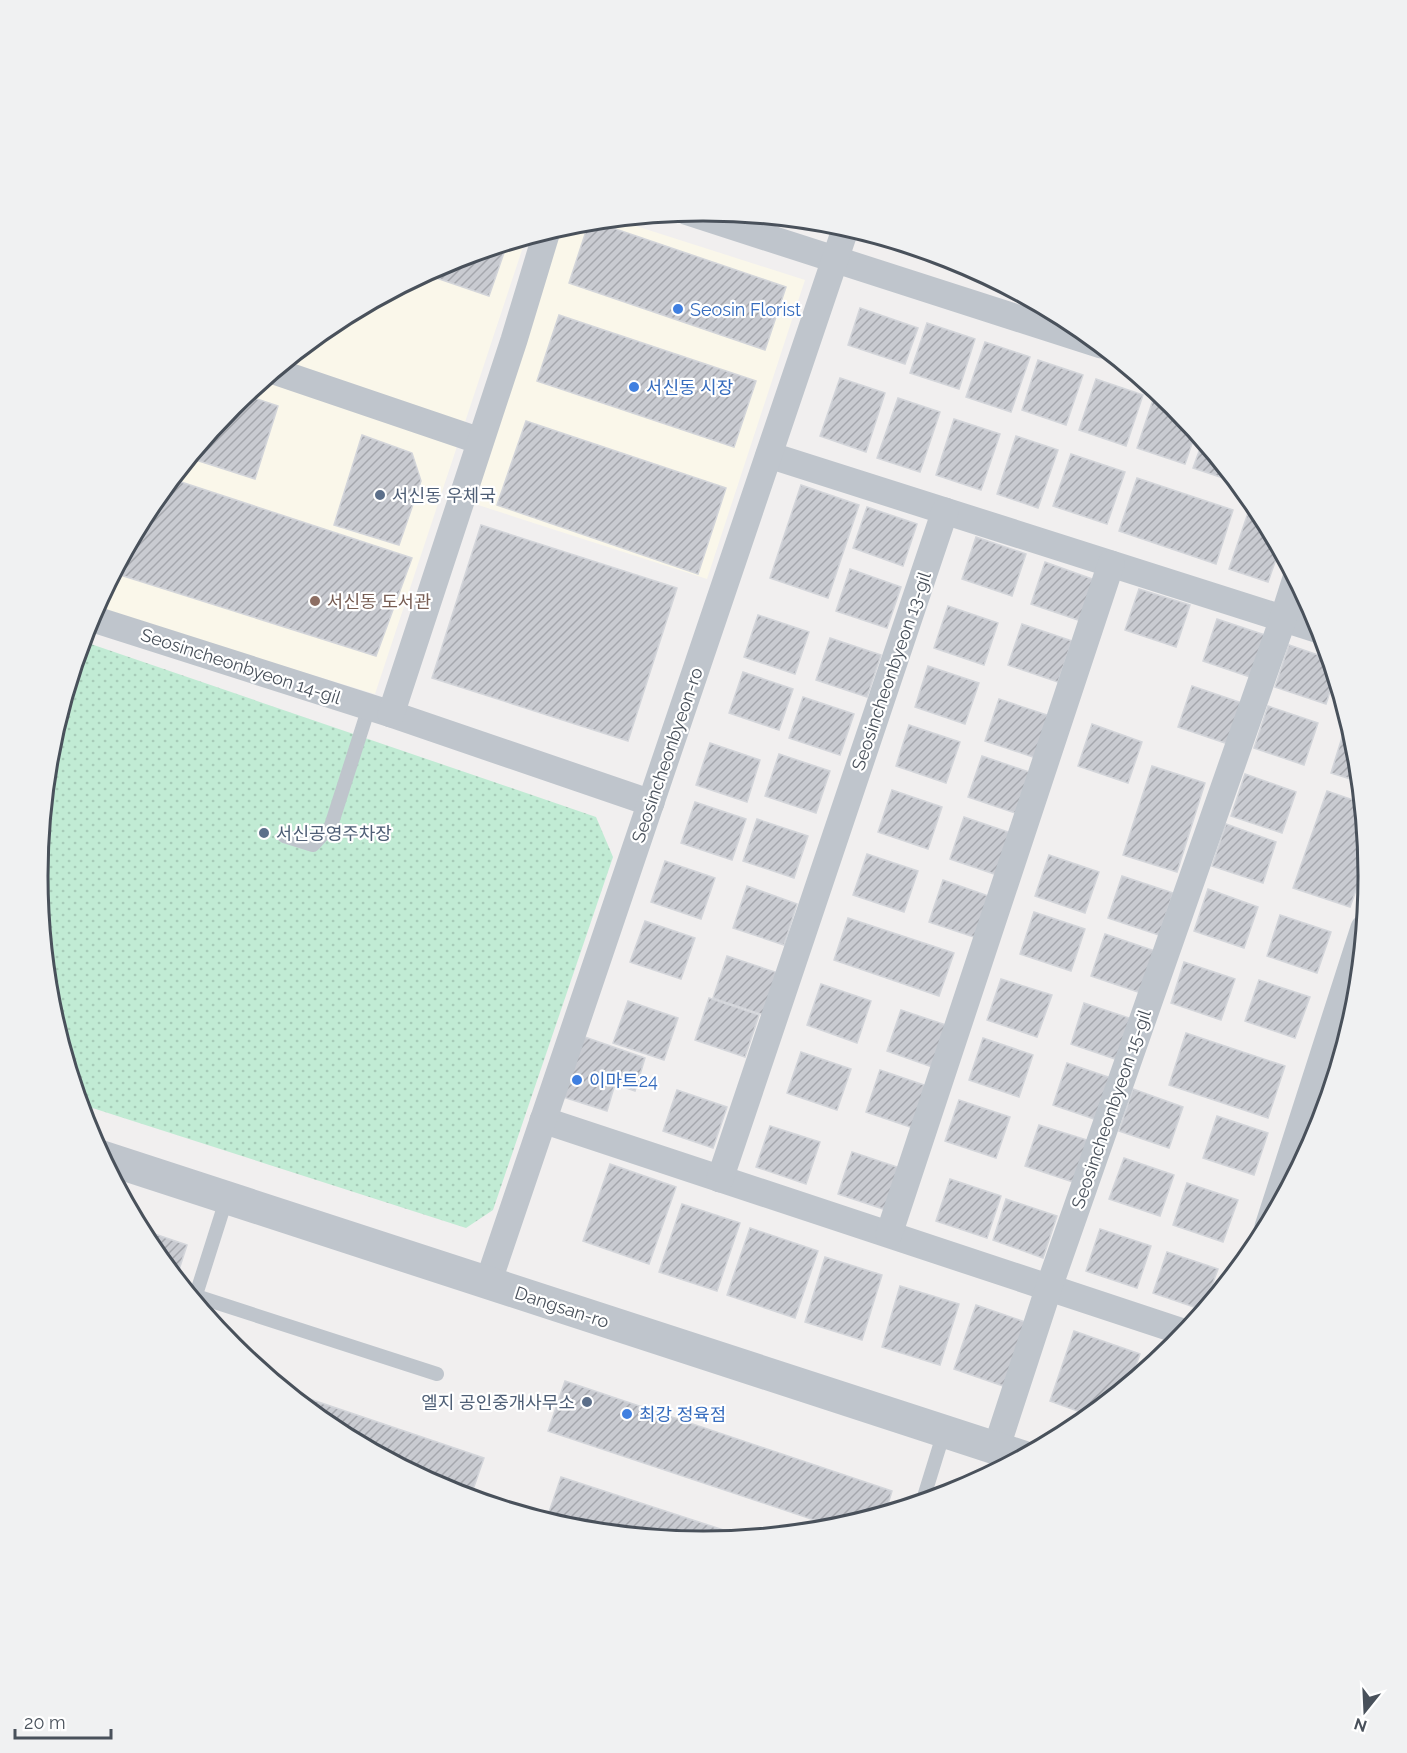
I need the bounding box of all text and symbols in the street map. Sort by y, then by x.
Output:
place label: Seosin Florist [690,299,801,320]
marker: Seosin Florist [671,302,685,316]
place label: 서신동 시장 [646,377,733,398]
marker: 서신동 시장 [627,380,641,394]
place label: 서신동 우체국 [392,485,496,506]
marker: 서신동 우체국 [373,488,387,502]
street label: Seosincheonbyeon 13-gil [847,569,935,773]
place label: 서신동 도서관 [327,591,431,612]
marker: 서신동 도서관 [308,594,322,608]
street label: Seosincheonbyeon 14-gil [138,624,344,708]
street label: Seosincheonbyeon-ro [627,664,707,845]
place label: 서신공영주차장 [276,823,392,844]
marker: 서신공영주차장 [257,826,271,840]
street label: Seosincheonbyeon 15-gil [1067,1007,1155,1211]
place label: 이마트24 [589,1070,658,1091]
marker: 이마트24 [570,1073,584,1087]
street label: Dangsan-ro [512,1282,612,1332]
place label: 엘지 공인중개사무소 [421,1392,575,1413]
marker: 엘지 공인중개사무소 [580,1395,594,1409]
place label: 최강 정육점 [639,1404,726,1425]
marker: 최강 정육점 [620,1407,634,1421]
north arrow [1335,1681,1395,1741]
scale bar [15,1702,111,1740]
text: 20 m [24,1712,66,1733]
text: N [1352,1714,1369,1736]

